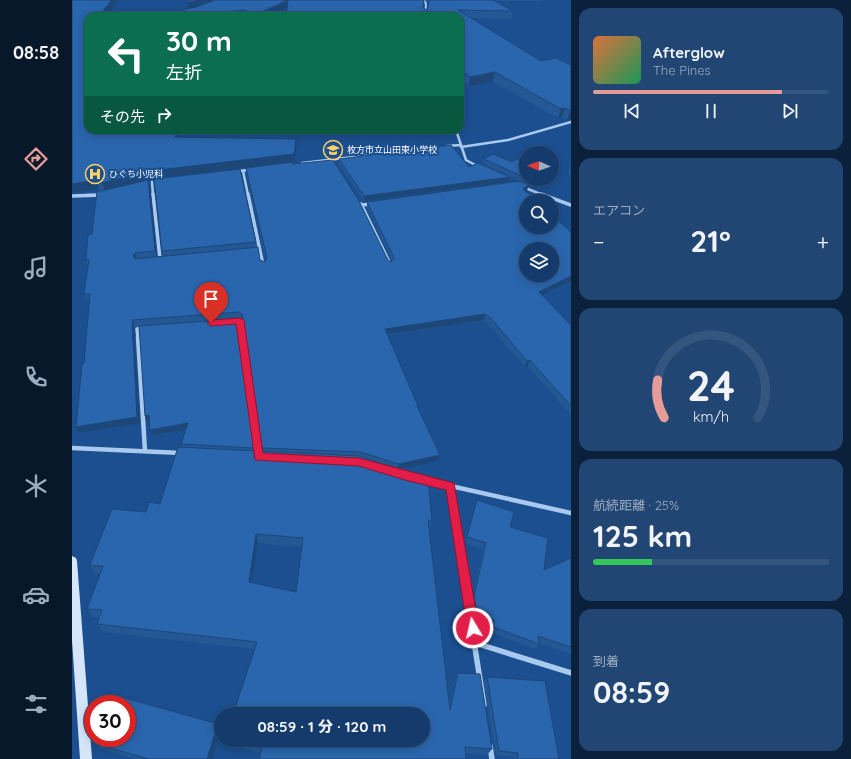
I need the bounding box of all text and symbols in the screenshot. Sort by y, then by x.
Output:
text: 30 m [166,23,232,58]
icon: left [100,28,152,80]
text: 08:58 [13,41,59,64]
text: Afterglow [653,43,725,62]
text: 左折 [166,61,202,84]
text: The Pines [653,62,711,78]
icon: previous [621,100,643,122]
icon: pause [700,100,722,122]
icon: next [779,100,801,122]
icon: right [153,104,175,126]
text: その先 [100,107,145,126]
school or university icon: 枚方市立山田東小学校 [322,139,344,161]
place label: 枚方市立山田東小学校 [347,144,437,155]
icon: directions [22,145,50,173]
north arrow [519,146,559,186]
map controls [519,146,559,282]
hospital icon: ひぐち小児科 [84,163,106,185]
place label: ひぐち小児科 [109,168,163,179]
button: search [519,194,559,234]
text: エアコン [593,202,645,218]
text: 21° [690,222,731,260]
text: − [593,228,604,256]
text: + [817,228,829,256]
button: layers [519,242,559,282]
icon: music [22,254,50,282]
pin [194,282,228,323]
icon: arrive [200,288,222,310]
text: 24 [687,358,735,410]
icon: phone [22,363,50,391]
text: km/h [693,407,729,425]
icon: climate [22,472,50,500]
text: 航続距離 · 25% [593,497,679,513]
text: 125 km [593,517,692,555]
icon: car [22,581,50,609]
position arrow [452,607,494,649]
text: 到着 [593,653,619,669]
text: 08:59 [593,673,670,711]
icon: filters [22,690,50,718]
speed limit sign: 30 [84,695,136,747]
text: 08:59 · 1 分 · 120 m [258,717,386,736]

